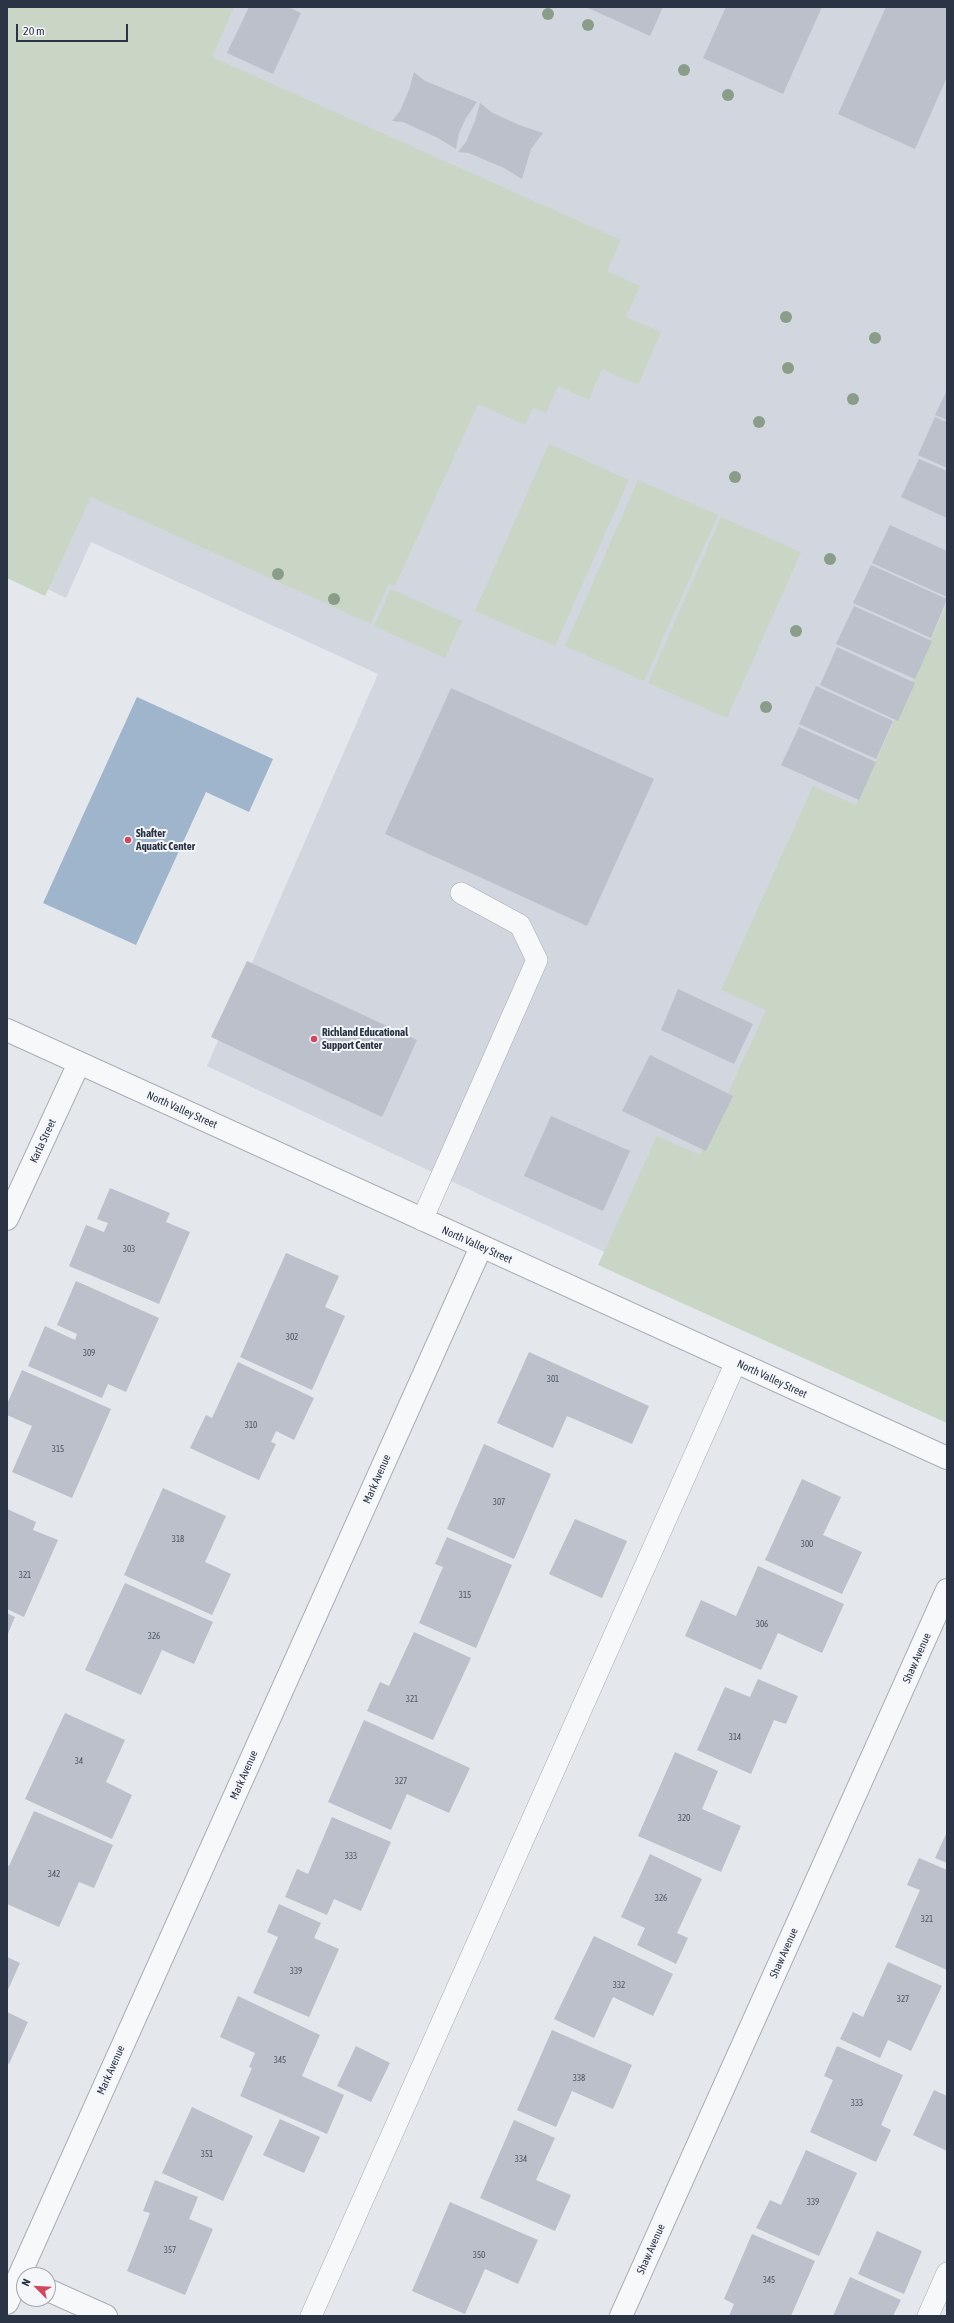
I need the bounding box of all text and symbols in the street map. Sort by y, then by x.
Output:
scale bar [18,16,130,42]
text: 20 m [23,24,45,38]
place label: Shafter Aquatic Center [136,827,195,853]
marker: Shafter Aquatic Center [123,835,133,845]
place label: Richland Educational Support Center [322,1026,408,1052]
marker: Richland Educational Support Center [309,1034,319,1044]
street label: North Valley Street [145,1089,219,1131]
street label: Karla Street [27,1117,59,1165]
street label: North Valley Street [440,1224,514,1266]
house number: 303 [123,1244,135,1254]
house number: 302 [286,1332,298,1342]
house number: 309 [83,1348,95,1358]
street label: North Valley Street [735,1357,809,1401]
house number: 301 [547,1374,559,1384]
house number: 310 [245,1420,257,1430]
house number: 315 [52,1444,64,1454]
street label: Mark Avenue [360,1452,394,1506]
house number: 307 [493,1497,505,1507]
house number: 318 [172,1534,184,1544]
house number: 300 [801,1539,813,1549]
house number: 321 [19,1570,31,1580]
house number: 315 [459,1590,471,1600]
house number: 306 [756,1619,768,1629]
house number: 326 [148,1631,160,1641]
street label: Shaw Avenue [900,1631,934,1685]
house number: 321 [406,1694,418,1704]
house number: 314 [729,1732,741,1742]
street label: Mark Avenue [227,1748,261,1802]
house number: 34 [75,1756,83,1766]
house number: 327 [395,1776,407,1786]
house number: 320 [678,1813,690,1823]
house number: 333 [345,1851,357,1861]
house number: 342 [48,1869,60,1879]
house number: 326 [655,1893,667,1903]
house number: 321 [921,1914,933,1924]
street label: Shaw Avenue [767,1926,801,1980]
house number: 339 [290,1966,302,1976]
house number: 332 [613,1980,625,1990]
house number: 327 [897,1994,909,2004]
street label: Mark Avenue [94,2043,128,2097]
house number: 345 [274,2055,286,2065]
house number: 338 [573,2073,585,2083]
house number: 333 [851,2098,863,2108]
house number: 351 [201,2149,213,2159]
house number: 334 [515,2154,527,2164]
house number: 339 [807,2197,819,2207]
street label: Shaw Avenue [634,2222,668,2276]
house number: 357 [164,2245,176,2255]
house number: 350 [473,2250,485,2260]
north arrow [16,2267,56,2307]
house number: 345 [763,2275,775,2285]
text: N [19,2277,33,2288]

